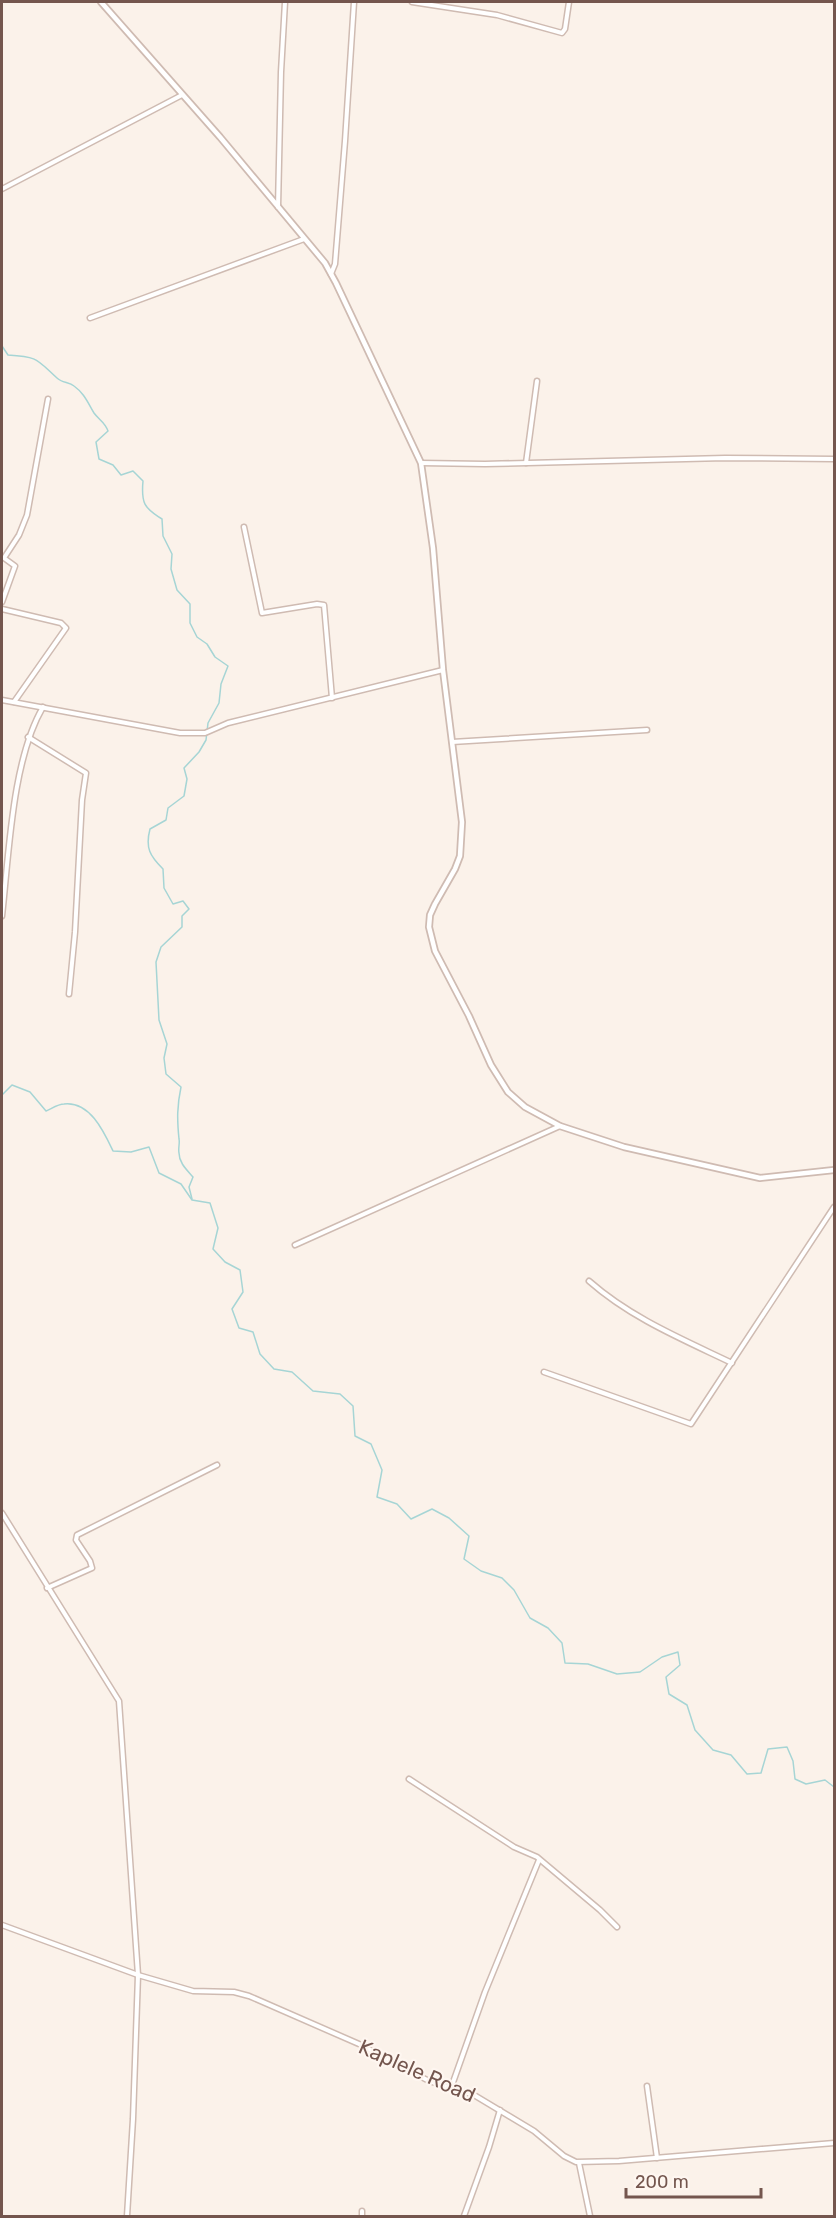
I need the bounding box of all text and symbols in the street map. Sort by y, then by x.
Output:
street label: Kaplele Road [355,2034,479,2107]
scale bar [626,2161,761,2199]
text: 200 m [635,2171,689,2193]

